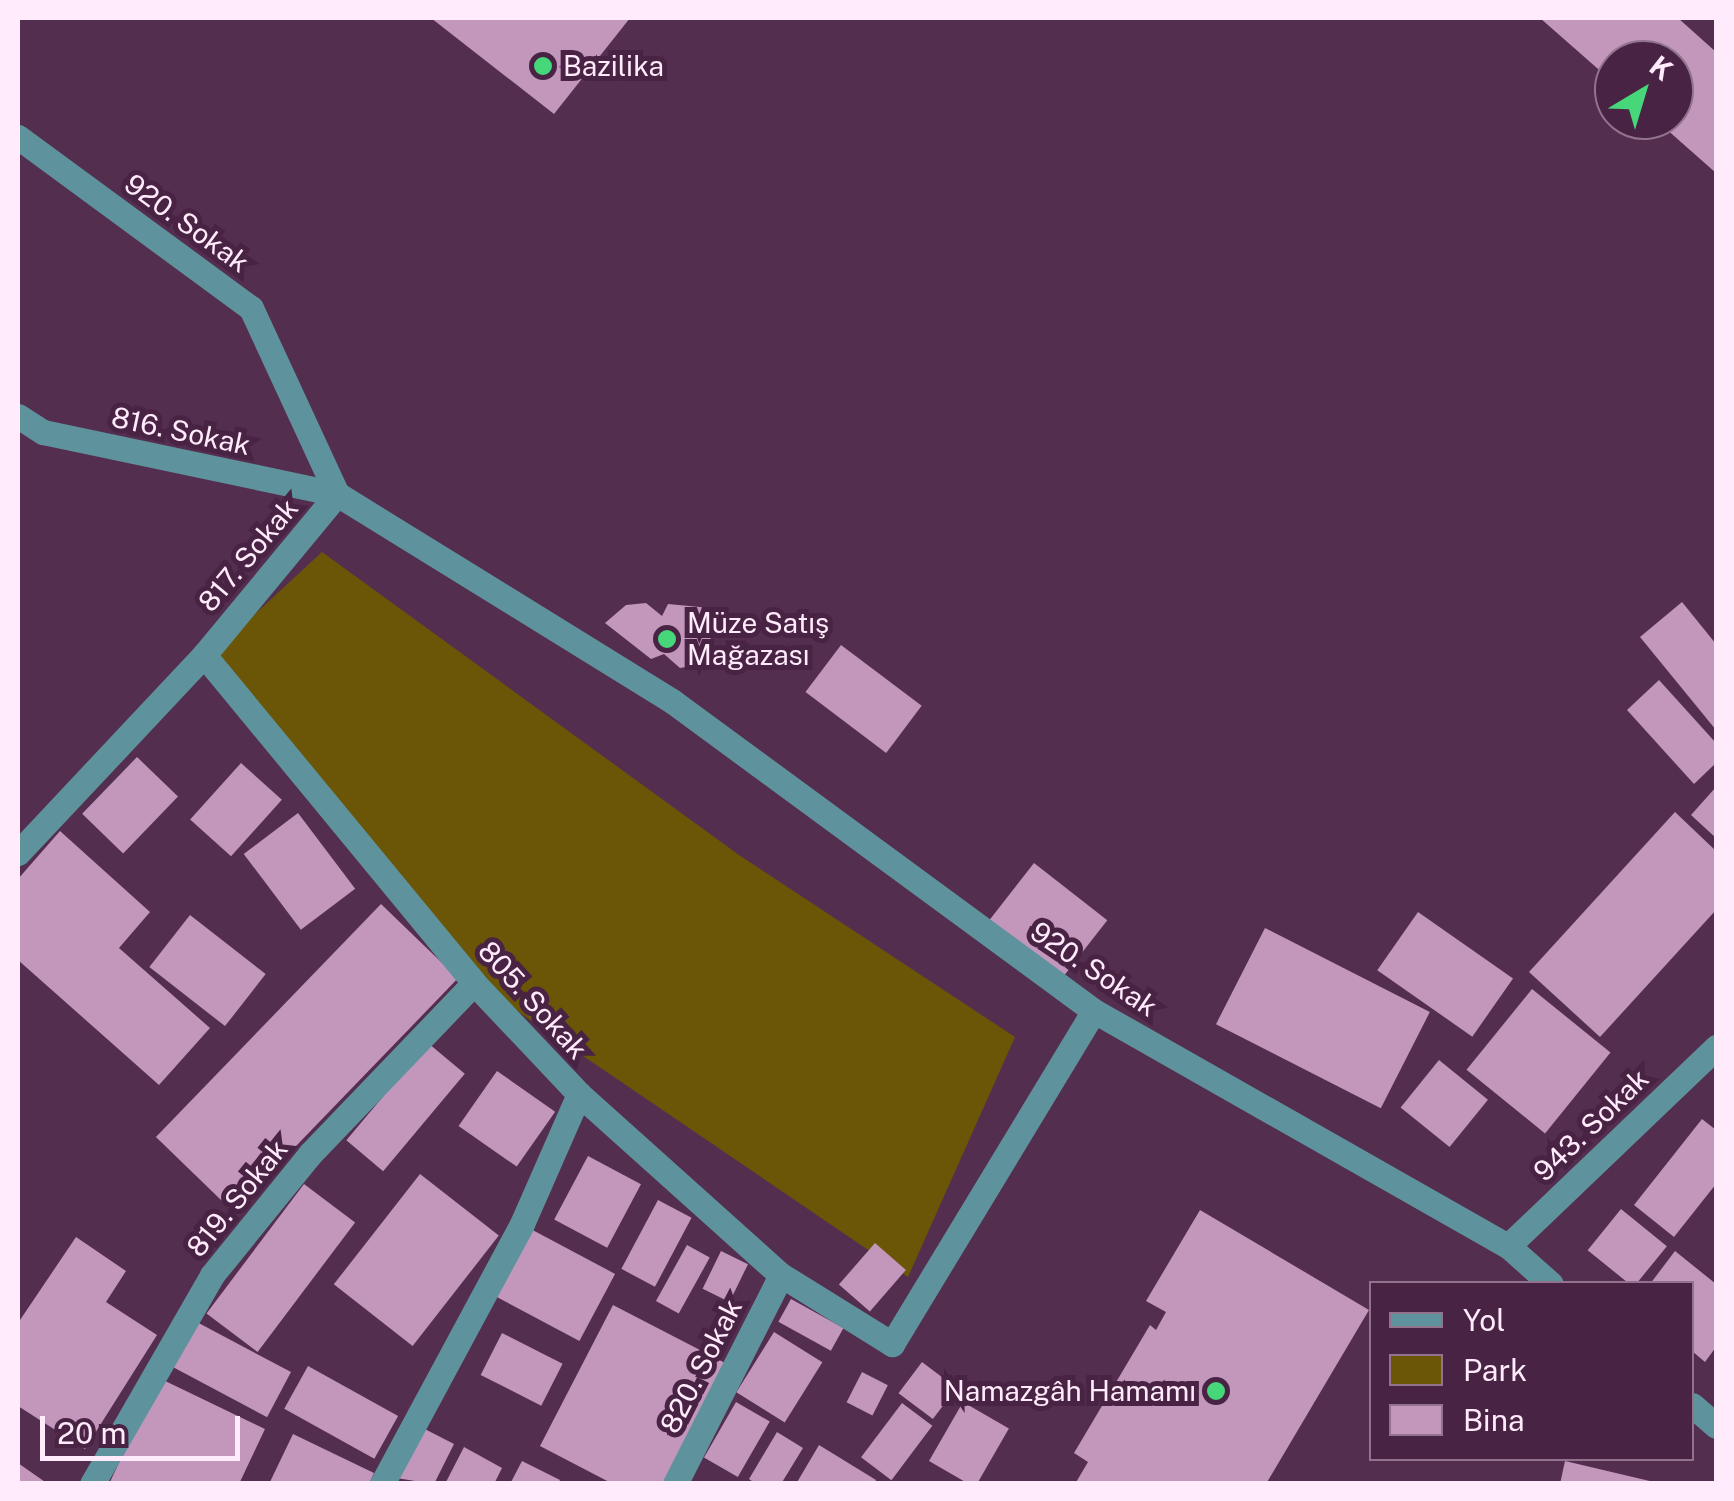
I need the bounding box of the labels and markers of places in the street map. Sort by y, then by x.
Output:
place label: Bazilika [563,49,664,83]
marker: Bazilika [532,55,554,77]
place label: Müze Satış Mağazası [687,606,829,672]
marker: Müze Satış Mağazası [656,628,678,650]
place label: Namazgâh Hamamı [944,1374,1196,1408]
marker: Namazgâh Hamamı [1205,1380,1227,1402]

